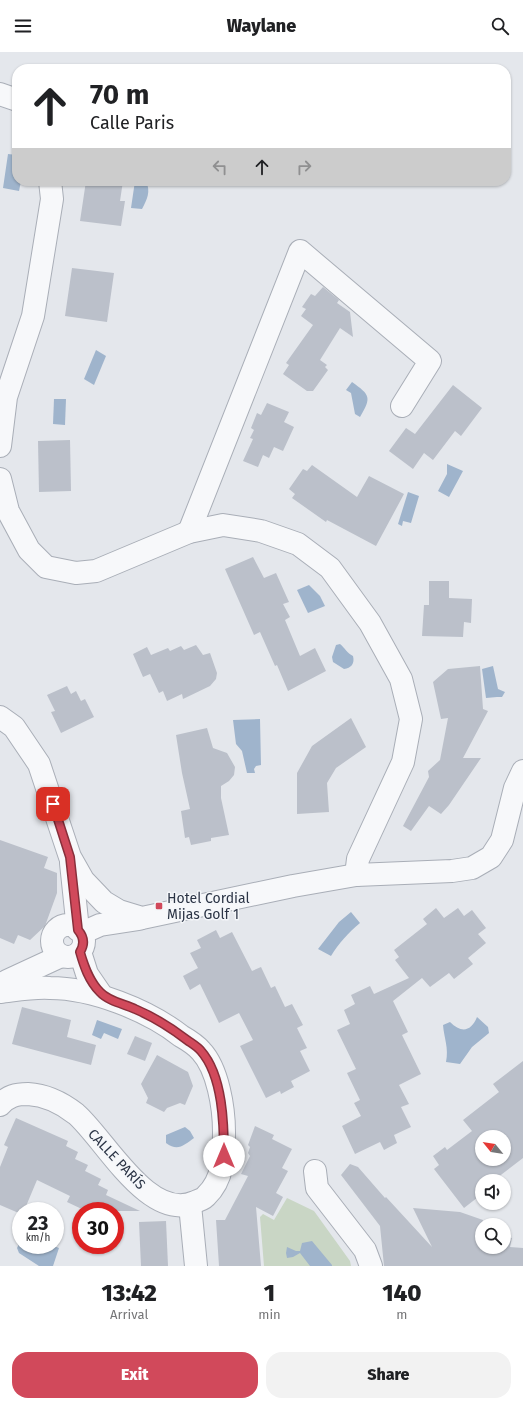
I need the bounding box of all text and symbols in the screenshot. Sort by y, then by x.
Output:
icon: menu [12,15,34,37]
text: Waylane [227,15,296,37]
icon: search [489,15,511,37]
text: 70 m [90,78,149,111]
icon: ahead [24,80,76,132]
text: Calle Paris [90,112,174,134]
icon: left [209,156,231,178]
icon: ahead [251,156,273,178]
icon: right [293,156,315,178]
pin [36,787,70,821]
icon: arrive [42,793,64,815]
place label: Hotel Cordial Mijas Golf 1 [167,890,250,923]
marker: Hotel Cordial Mijas Golf 1 [154,901,164,911]
street label: CALLE PARÍS [84,1125,150,1193]
north arrow [475,1130,511,1166]
map controls [475,1130,511,1254]
position arrow [203,1135,245,1177]
button: sound [475,1174,511,1210]
speed limit sign: 30 [72,1202,124,1254]
text: 23 [28,1211,48,1235]
button: search [475,1218,511,1254]
text: km/h [26,1232,50,1244]
text: 13:42 [101,1279,157,1307]
text: 1 [264,1279,275,1307]
text: 140 [382,1279,422,1307]
text: Arrival [110,1307,148,1322]
text: min [258,1307,281,1322]
text: m [396,1307,407,1322]
button: Exit [12,1352,258,1398]
button: Share [266,1352,511,1398]

